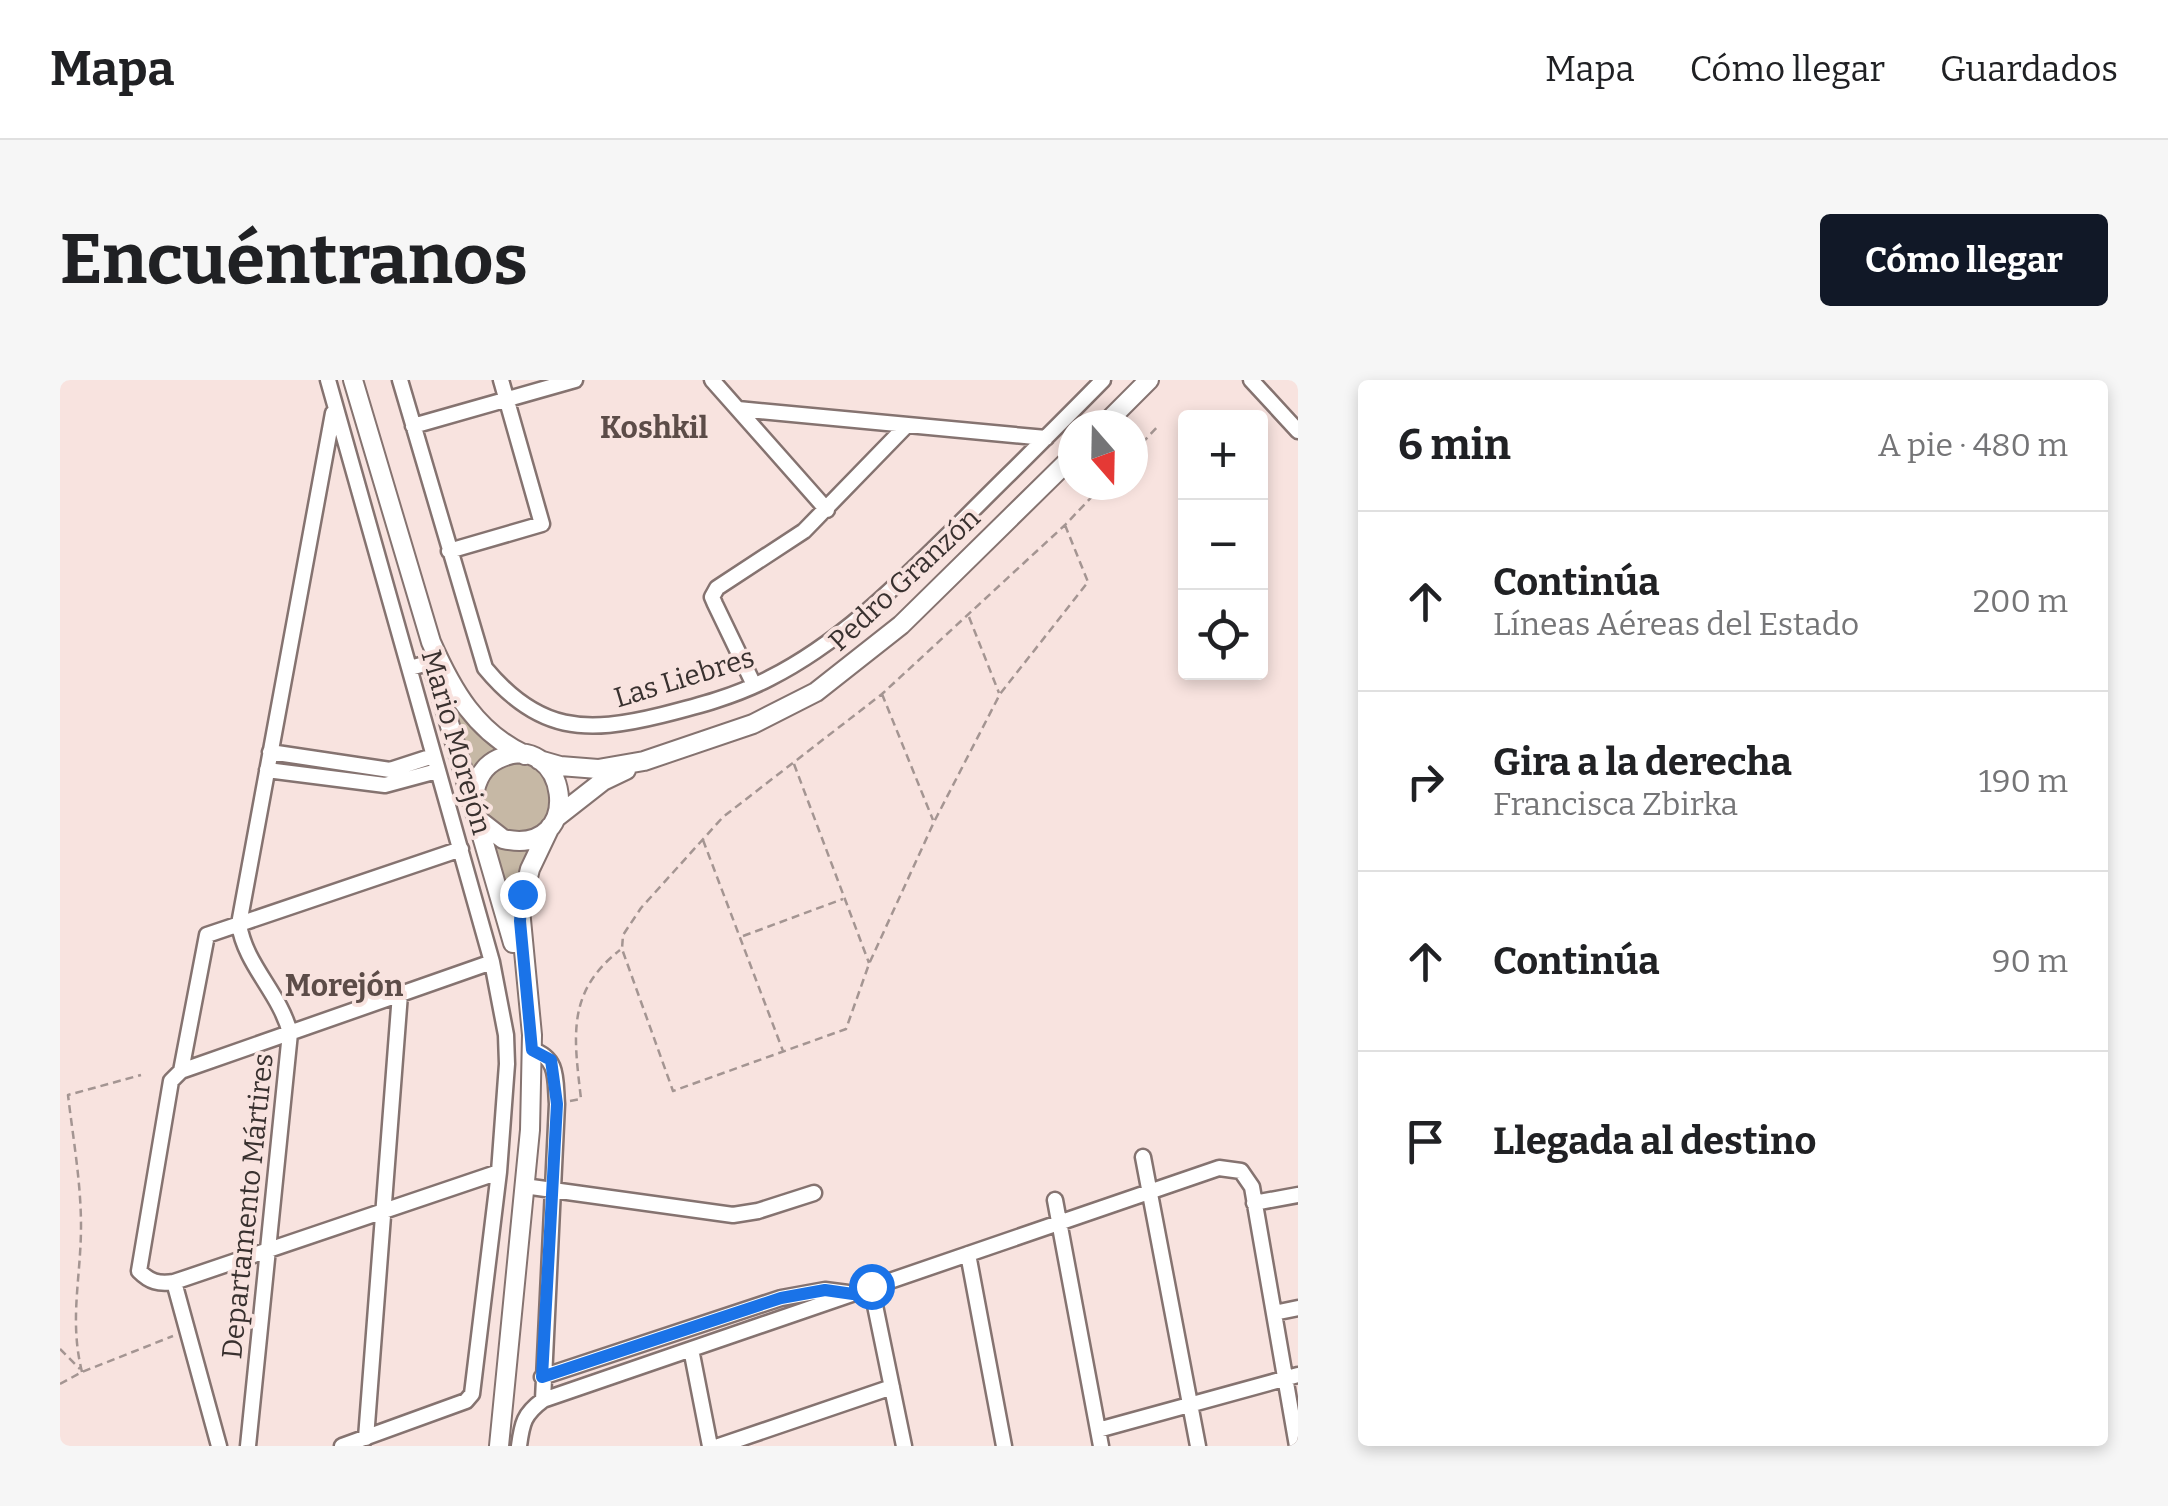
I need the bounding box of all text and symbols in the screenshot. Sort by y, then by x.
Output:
text: Mapa [50,40,174,98]
text: Mapa [1545,48,1635,90]
text: Cómo llegar [1690,48,1885,90]
text: Guardados [1940,48,2118,90]
button: Cómo llegar [1820,214,2108,306]
text: Encuéntranos [60,218,528,302]
district label: Koshkil [600,410,708,446]
north arrow [1058,410,1148,500]
map controls [1178,410,1268,680]
button: + [1178,410,1268,500]
text: 6 min [1398,420,1511,470]
text: A pie · 480 m [1878,426,2068,464]
button: − [1178,500,1268,590]
street label: Pedro Granzón [822,501,987,658]
text: Continúa [1493,559,1660,605]
icon: ahead [1398,574,1453,629]
text: 200 m [1973,582,2068,620]
button: locate [1178,590,1268,680]
text: Líneas Aéreas del Estado [1493,605,1859,643]
street label: Las Liebres [610,641,758,714]
street label: Mario Morejón [414,646,499,838]
text: Gira a la derecha [1493,739,1792,785]
icon: right [1398,754,1453,809]
text: 190 m [1979,762,2068,800]
text: Francisca Zbirka [1493,785,1738,823]
route end [500,872,546,918]
icon: ahead [1398,934,1453,989]
text: Continúa [1493,938,1660,984]
text: 90 m [1992,942,2068,980]
district label: Morejón [285,968,404,1004]
street label: Departamento Mártires [215,1052,280,1360]
icon: arrive [1398,1114,1453,1169]
text: Llegada al destino [1493,1118,1816,1164]
route start [849,1264,895,1310]

